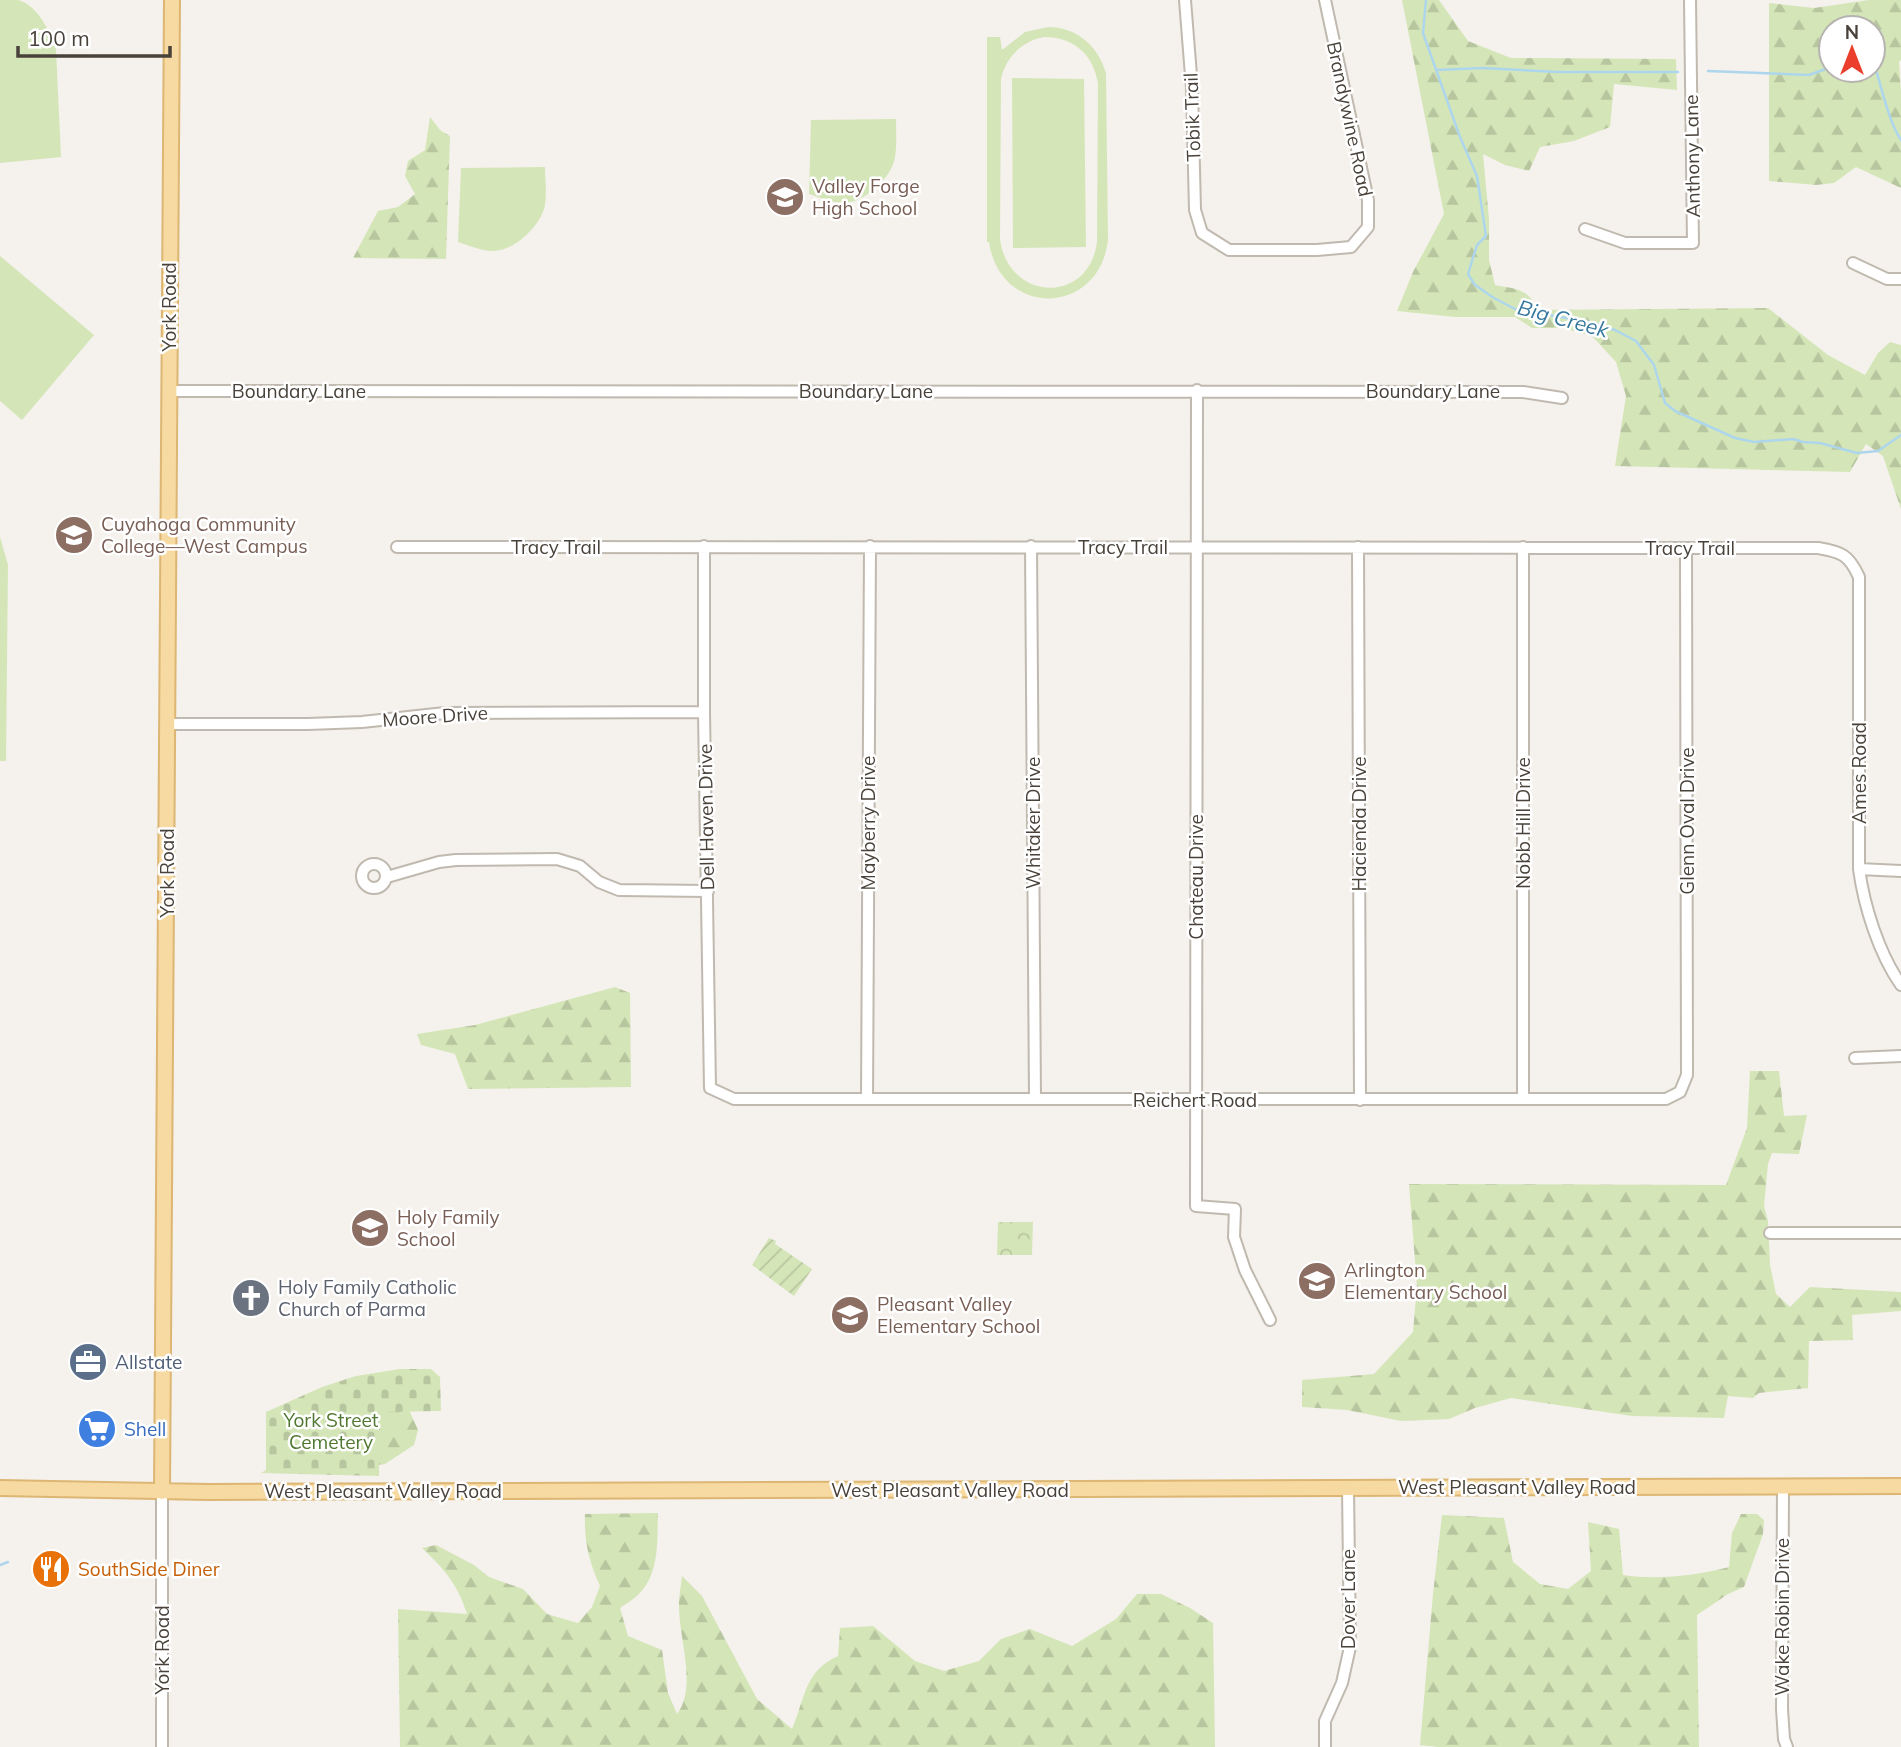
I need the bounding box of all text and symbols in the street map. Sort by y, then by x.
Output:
scale bar [18,14,170,58]
north arrow [1817,14,1887,84]
text: N [1845,20,1859,44]
text: 100 m [28,25,90,51]
street label: Brandywine Road [1322,39,1378,199]
street label: Tobik Trail [1178,72,1206,162]
street label: Anthony Lane [1679,94,1705,218]
place label: Valley Forge High School [812,174,920,220]
school or university icon: Valley Forge High School [764,176,806,218]
street label: York Road [157,262,181,353]
water label: Big Creek [1515,293,1613,343]
street label: Boundary Lane [232,379,366,403]
street label: Boundary Lane [799,379,933,403]
street label: Boundary Lane [1366,379,1500,403]
place label: Cuyahoga Community College—West Campus [101,512,308,558]
school or university icon: Cuyahoga Community College—West Campus [53,514,95,556]
street label: Tracy Trail [511,535,601,559]
street label: Tracy Trail [1078,535,1168,559]
street label: Tracy Trail [1645,536,1735,560]
street label: Moore Drive [381,700,489,732]
street label: Ames Road [1847,722,1871,824]
street label: Dell Haven Drive [693,743,719,891]
street label: Glenn Oval Drive [1675,747,1699,895]
street label: Mayberry Drive [856,756,880,890]
street label: Hacienda Drive [1347,756,1371,892]
street label: Whitaker Drive [1021,757,1045,889]
street label: Nobb Hill Drive [1511,757,1535,889]
street label: Chateau Drive [1184,814,1208,940]
street label: York Road [155,828,179,919]
street label: Reichert Road [1133,1088,1257,1112]
place label: Holy Family School [397,1205,500,1251]
school or university icon: Holy Family School [349,1207,391,1249]
place label: Arlington Elementary School [1344,1258,1507,1304]
school or university icon: Arlington Elementary School [1296,1260,1338,1302]
place label: Holy Family Catholic Church of Parma [278,1275,457,1321]
church icon: Holy Family Catholic Church of Parma [230,1277,272,1319]
place label: Pleasant Valley Elementary School [877,1292,1040,1338]
school or university icon: Pleasant Valley Elementary School [829,1294,871,1336]
office icon: Allstate [67,1341,109,1383]
place label: Allstate [115,1350,182,1374]
supermarket icon: Shell [76,1408,118,1450]
park label: York Street Cemetery [282,1408,379,1454]
place label: Shell [124,1417,166,1441]
street label: West Pleasant Valley Road [1398,1475,1636,1499]
street label: West Pleasant Valley Road [831,1478,1069,1502]
street label: West Pleasant Valley Road [264,1479,502,1503]
street label: Wake Robin Drive [1770,1538,1794,1696]
restaurant icon: SouthSide Diner [30,1548,72,1590]
street label: Dover Lane [1336,1549,1360,1649]
place label: SouthSide Diner [78,1557,220,1581]
street label: York Road [150,1605,174,1696]

